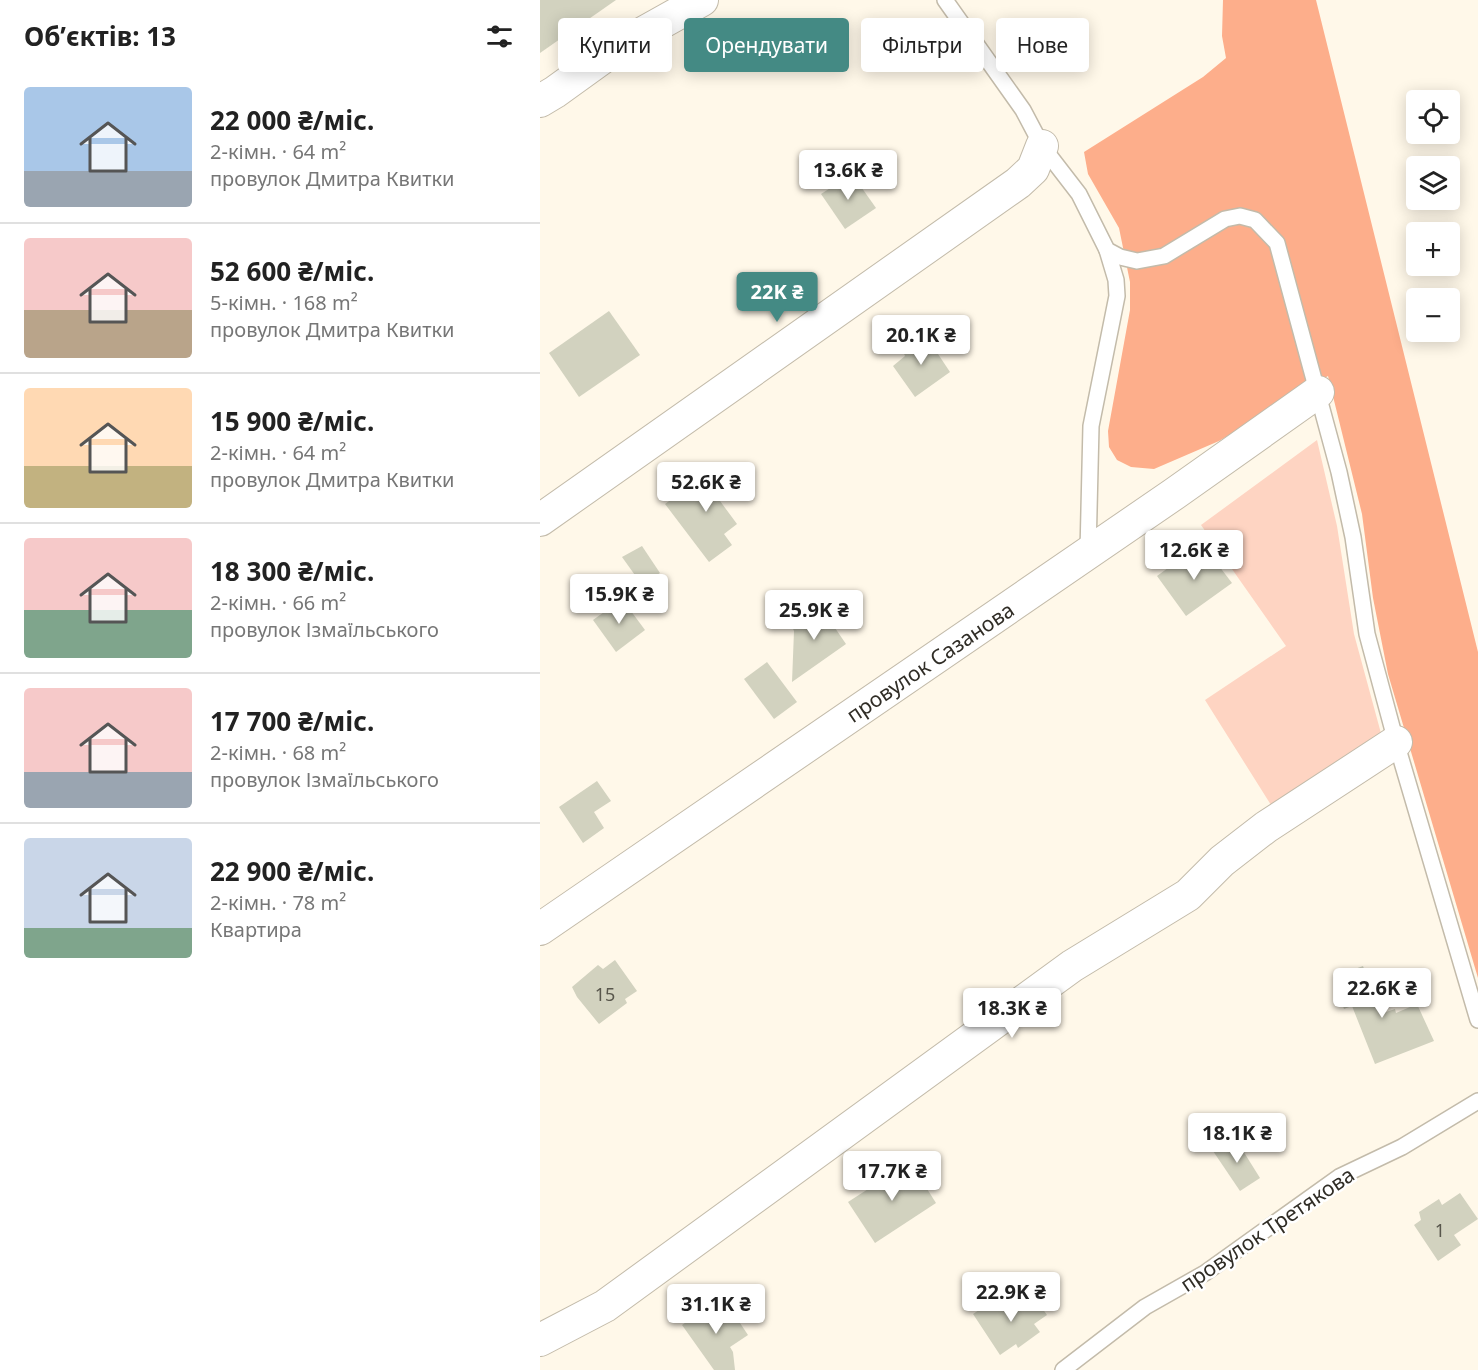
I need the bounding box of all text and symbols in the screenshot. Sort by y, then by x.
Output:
text: Об’єктів: 13 [24,18,176,54]
chip: Купити [558,18,672,72]
chip: Орендувати [684,18,849,72]
chip: Фільтри [861,18,984,72]
chip: Нове [996,18,1089,72]
icon: filters [483,20,516,53]
map controls [1406,90,1460,342]
button: locate [1406,90,1460,144]
text: 22 000 ₴/міс. [210,102,374,138]
icon: home [72,111,144,183]
text: 2-кімн. · 64 m² [210,138,346,165]
pin: 13.6K ₴ [793,150,903,201]
text: 13.6K ₴ [813,156,883,183]
button: layers [1406,156,1460,210]
text: провулок Дмитра Квитки [210,165,455,192]
button: + [1406,222,1460,276]
text: 52 600 ₴/міс. [210,253,374,289]
icon: home [72,262,144,334]
pin: 22K ₴ [735,272,819,323]
text: 22K ₴ [751,278,803,305]
button: − [1406,288,1460,342]
text: 5-кімн. · 168 m² [210,289,358,316]
pin: 20.1K ₴ [866,315,976,366]
text: провулок Дмитра Квитки [210,316,455,343]
text: 20.1K ₴ [886,321,956,348]
text: 15 900 ₴/міс. [210,403,374,439]
icon: home [72,412,144,484]
text: 2-кімн. · 64 m² [210,439,346,466]
pin: 52.6K ₴ [651,462,761,513]
text: провулок Дмитра Квитки [210,466,455,493]
text: 52.6K ₴ [671,468,741,495]
pin: 12.6K ₴ [1139,530,1249,581]
text: 12.6K ₴ [1159,536,1229,563]
text: 18 300 ₴/міс. [210,553,374,589]
icon: home [72,562,144,634]
pin: 15.9K ₴ [564,574,674,625]
text: 15.9K ₴ [584,580,654,607]
text: 2-кімн. · 66 m² [210,589,346,616]
pin: 25.9K ₴ [759,590,869,641]
street label: провулок Сазанова [841,595,1019,729]
text: 25.9K ₴ [779,596,849,623]
text: провулок Ізмаїльського [210,616,439,643]
text: 17 700 ₴/міс. [210,703,374,739]
icon: home [72,712,144,784]
text: 2-кімн. · 68 m² [210,739,346,766]
text: провулок Ізмаїльського [210,766,439,793]
text: 22 900 ₴/міс. [210,853,374,889]
icon: home [72,862,144,934]
text: 2-кімн. · 78 m² [210,889,346,916]
text: Квартира [210,916,302,943]
pin: 22.6K ₴ [1327,968,1437,1019]
text: 22.6K ₴ [1347,974,1417,1001]
house number: 15 [595,982,615,1006]
pin: 18.3K ₴ [957,988,1067,1039]
text: 18.3K ₴ [977,994,1047,1021]
pin: 18.1K ₴ [1182,1113,1292,1164]
text: 18.1K ₴ [1202,1119,1272,1146]
pin: 17.7K ₴ [837,1151,947,1202]
text: 17.7K ₴ [857,1157,927,1184]
street label: провулок Третякова [1174,1160,1360,1298]
house number: 1 [1435,1218,1445,1242]
pin: 22.9K ₴ [956,1272,1066,1323]
text: 22.9K ₴ [976,1278,1046,1305]
pin: 31.1K ₴ [661,1284,771,1335]
text: 31.1K ₴ [681,1290,751,1317]

